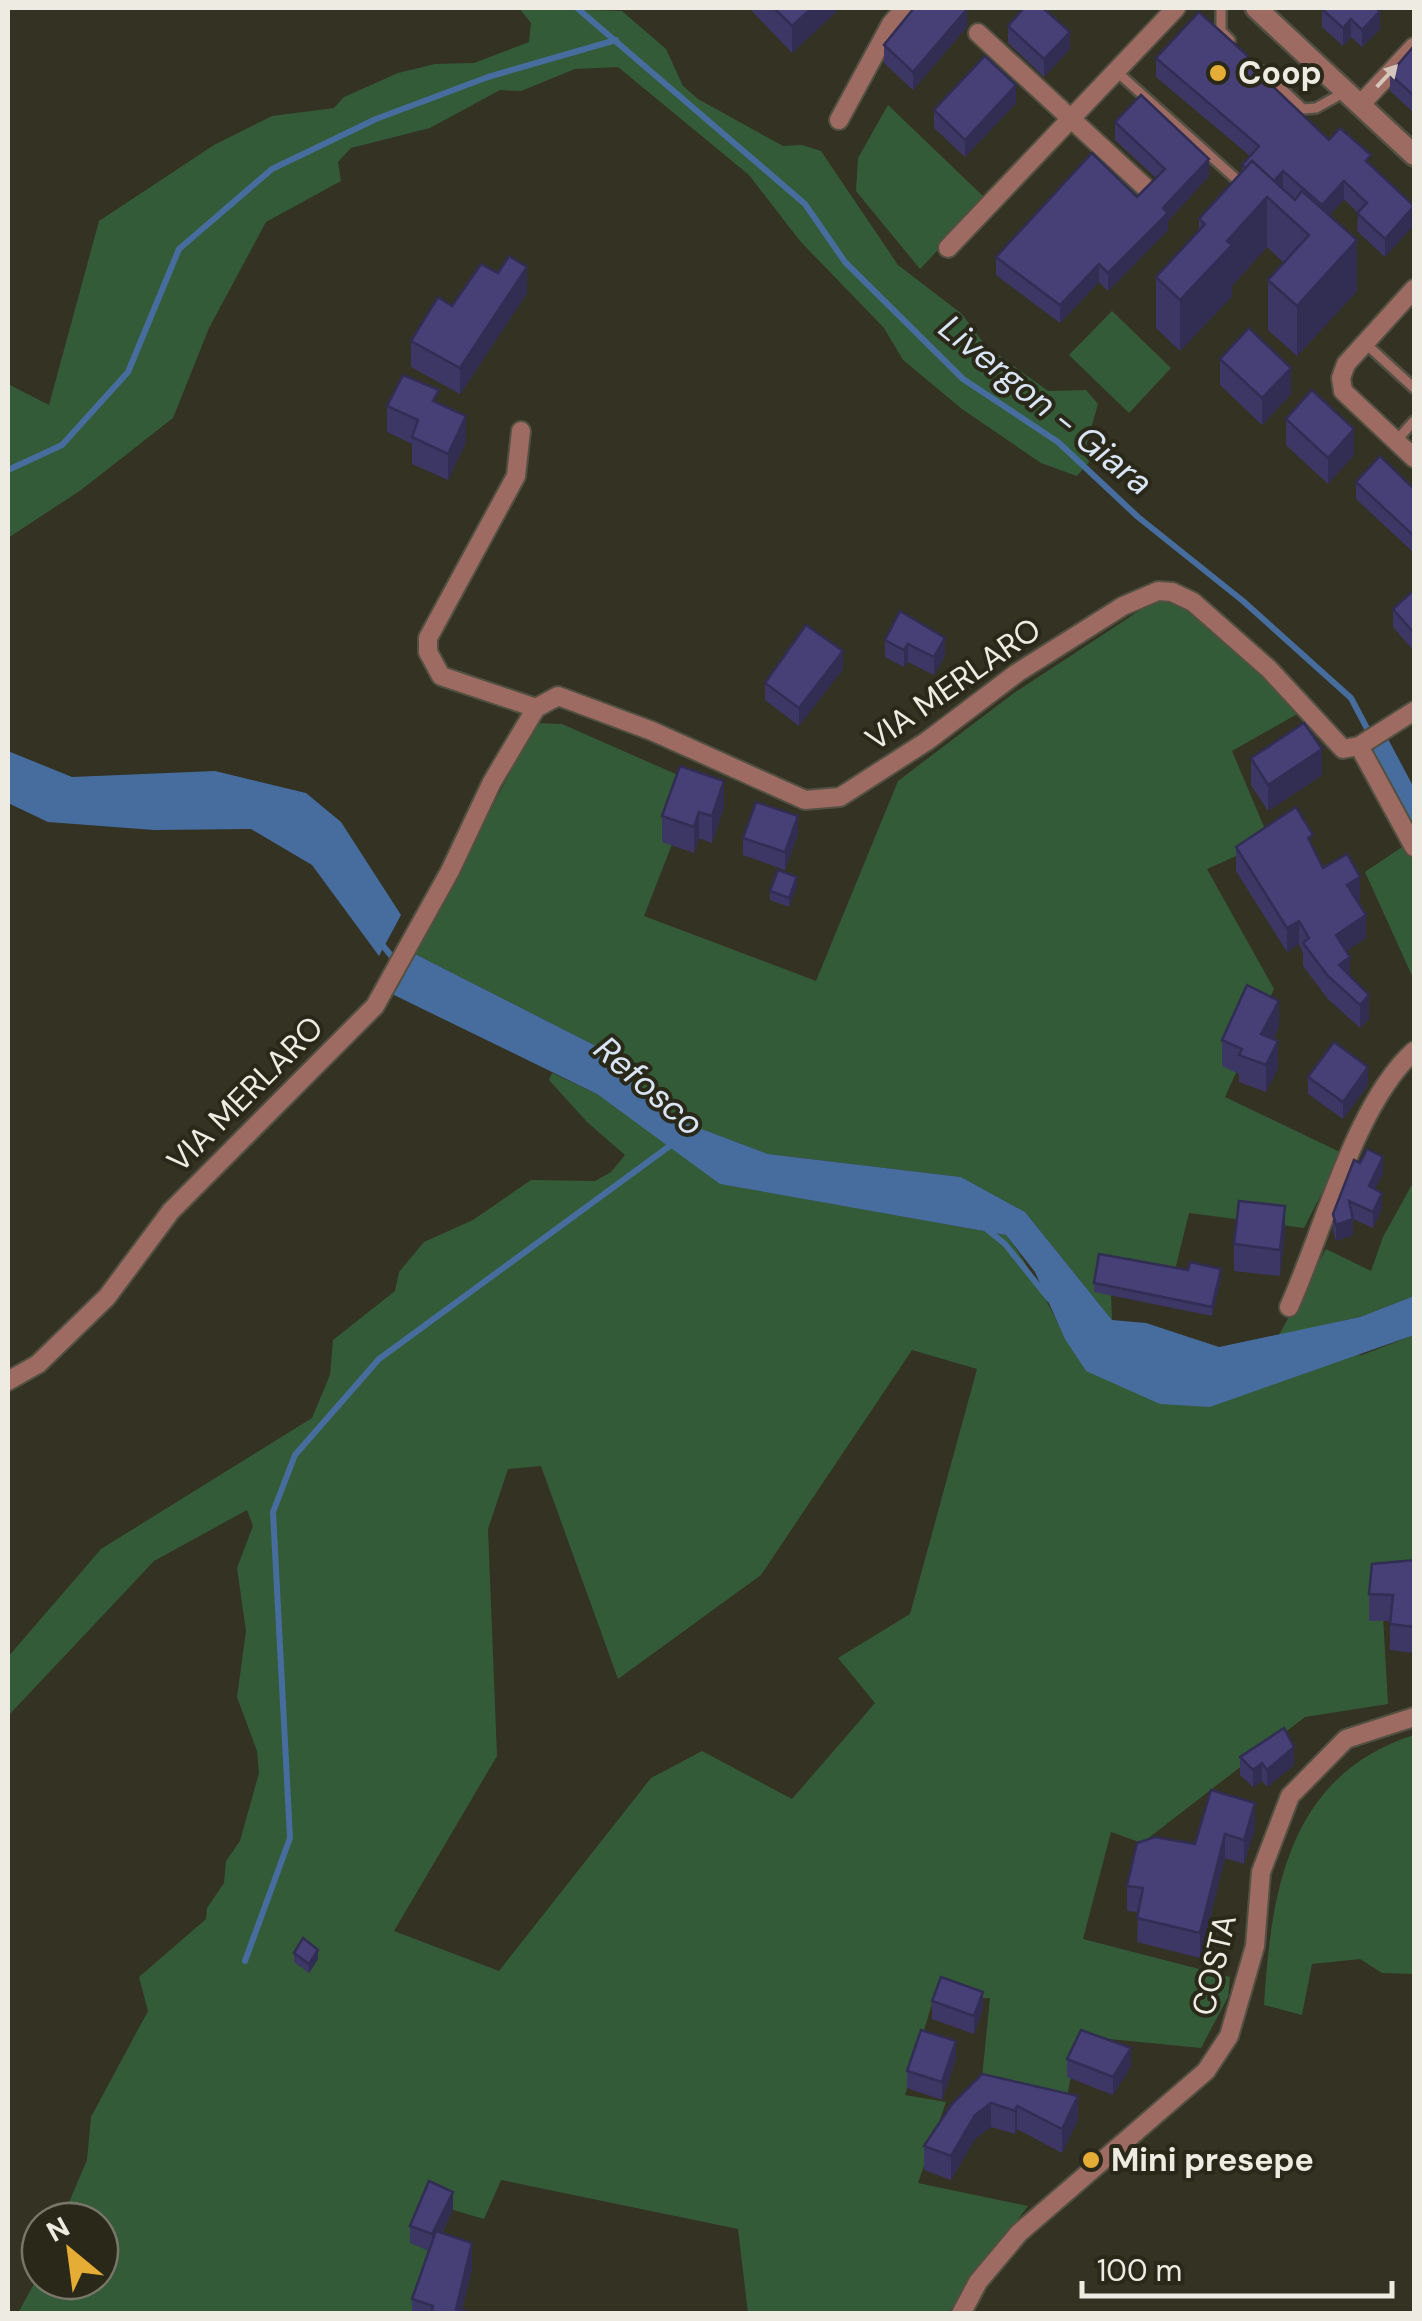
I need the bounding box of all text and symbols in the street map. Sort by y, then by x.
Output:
place label: Coop [1238,52,1322,94]
marker: Coop [1207,62,1229,84]
one-way arrow [1375,64,1398,88]
water label: Livergon - Giara [930,305,1162,505]
street label: VIA MERLARO [857,608,1049,760]
street label: VIA MERLARO [158,1007,332,1181]
water label: Refosco [585,1026,713,1146]
street label: COSTA [1182,1910,1246,2020]
place label: Mini presepe [1111,2139,1314,2181]
marker: Mini presepe [1080,2149,1102,2171]
north arrow [20,2201,120,2301]
text: N [40,2208,76,2251]
scale bar [1082,2236,1392,2298]
text: 100 m [1097,2251,1182,2290]

